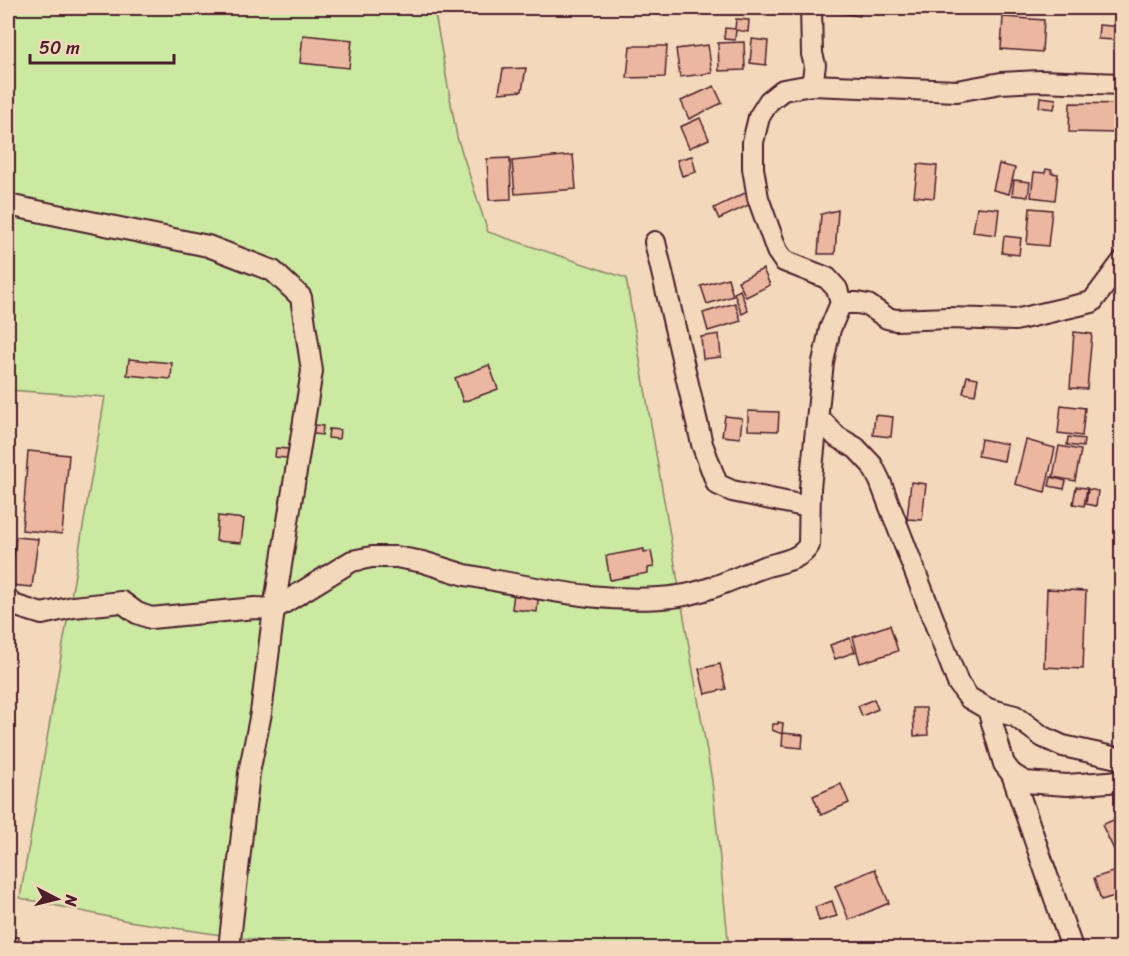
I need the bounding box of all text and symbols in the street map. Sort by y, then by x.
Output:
scale bar [30,27,174,65]
text: 50 m [39,32,80,64]
north arrow [27,869,87,929]
text: N [56,893,87,909]

